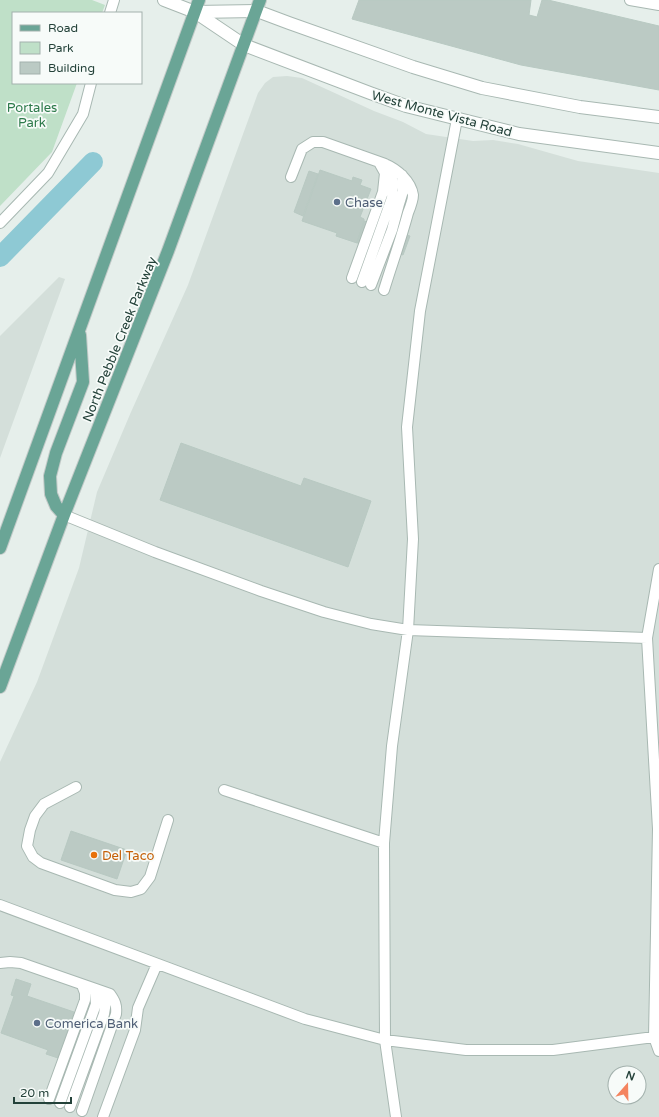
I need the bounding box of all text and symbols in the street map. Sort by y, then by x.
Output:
legend [12,12,142,84]
text: Road [48,21,78,35]
text: Park [48,41,74,55]
text: Building [48,61,95,75]
street label: West Monte Vista Road [370,88,514,140]
park label: Portales Park [7,100,57,131]
place label: Chase [345,195,383,211]
marker: Chase [332,197,342,207]
street label: North Pebble Creek Parkway [79,254,160,424]
place label: Del Taco [102,848,155,864]
marker: Del Taco [89,850,99,860]
place label: Comerica Bank [45,1016,138,1032]
marker: Comerica Bank [32,1018,42,1028]
north arrow [607,1065,647,1105]
text: N [624,1068,637,1084]
scale bar [14,1079,71,1105]
text: 20 m [20,1086,49,1100]

